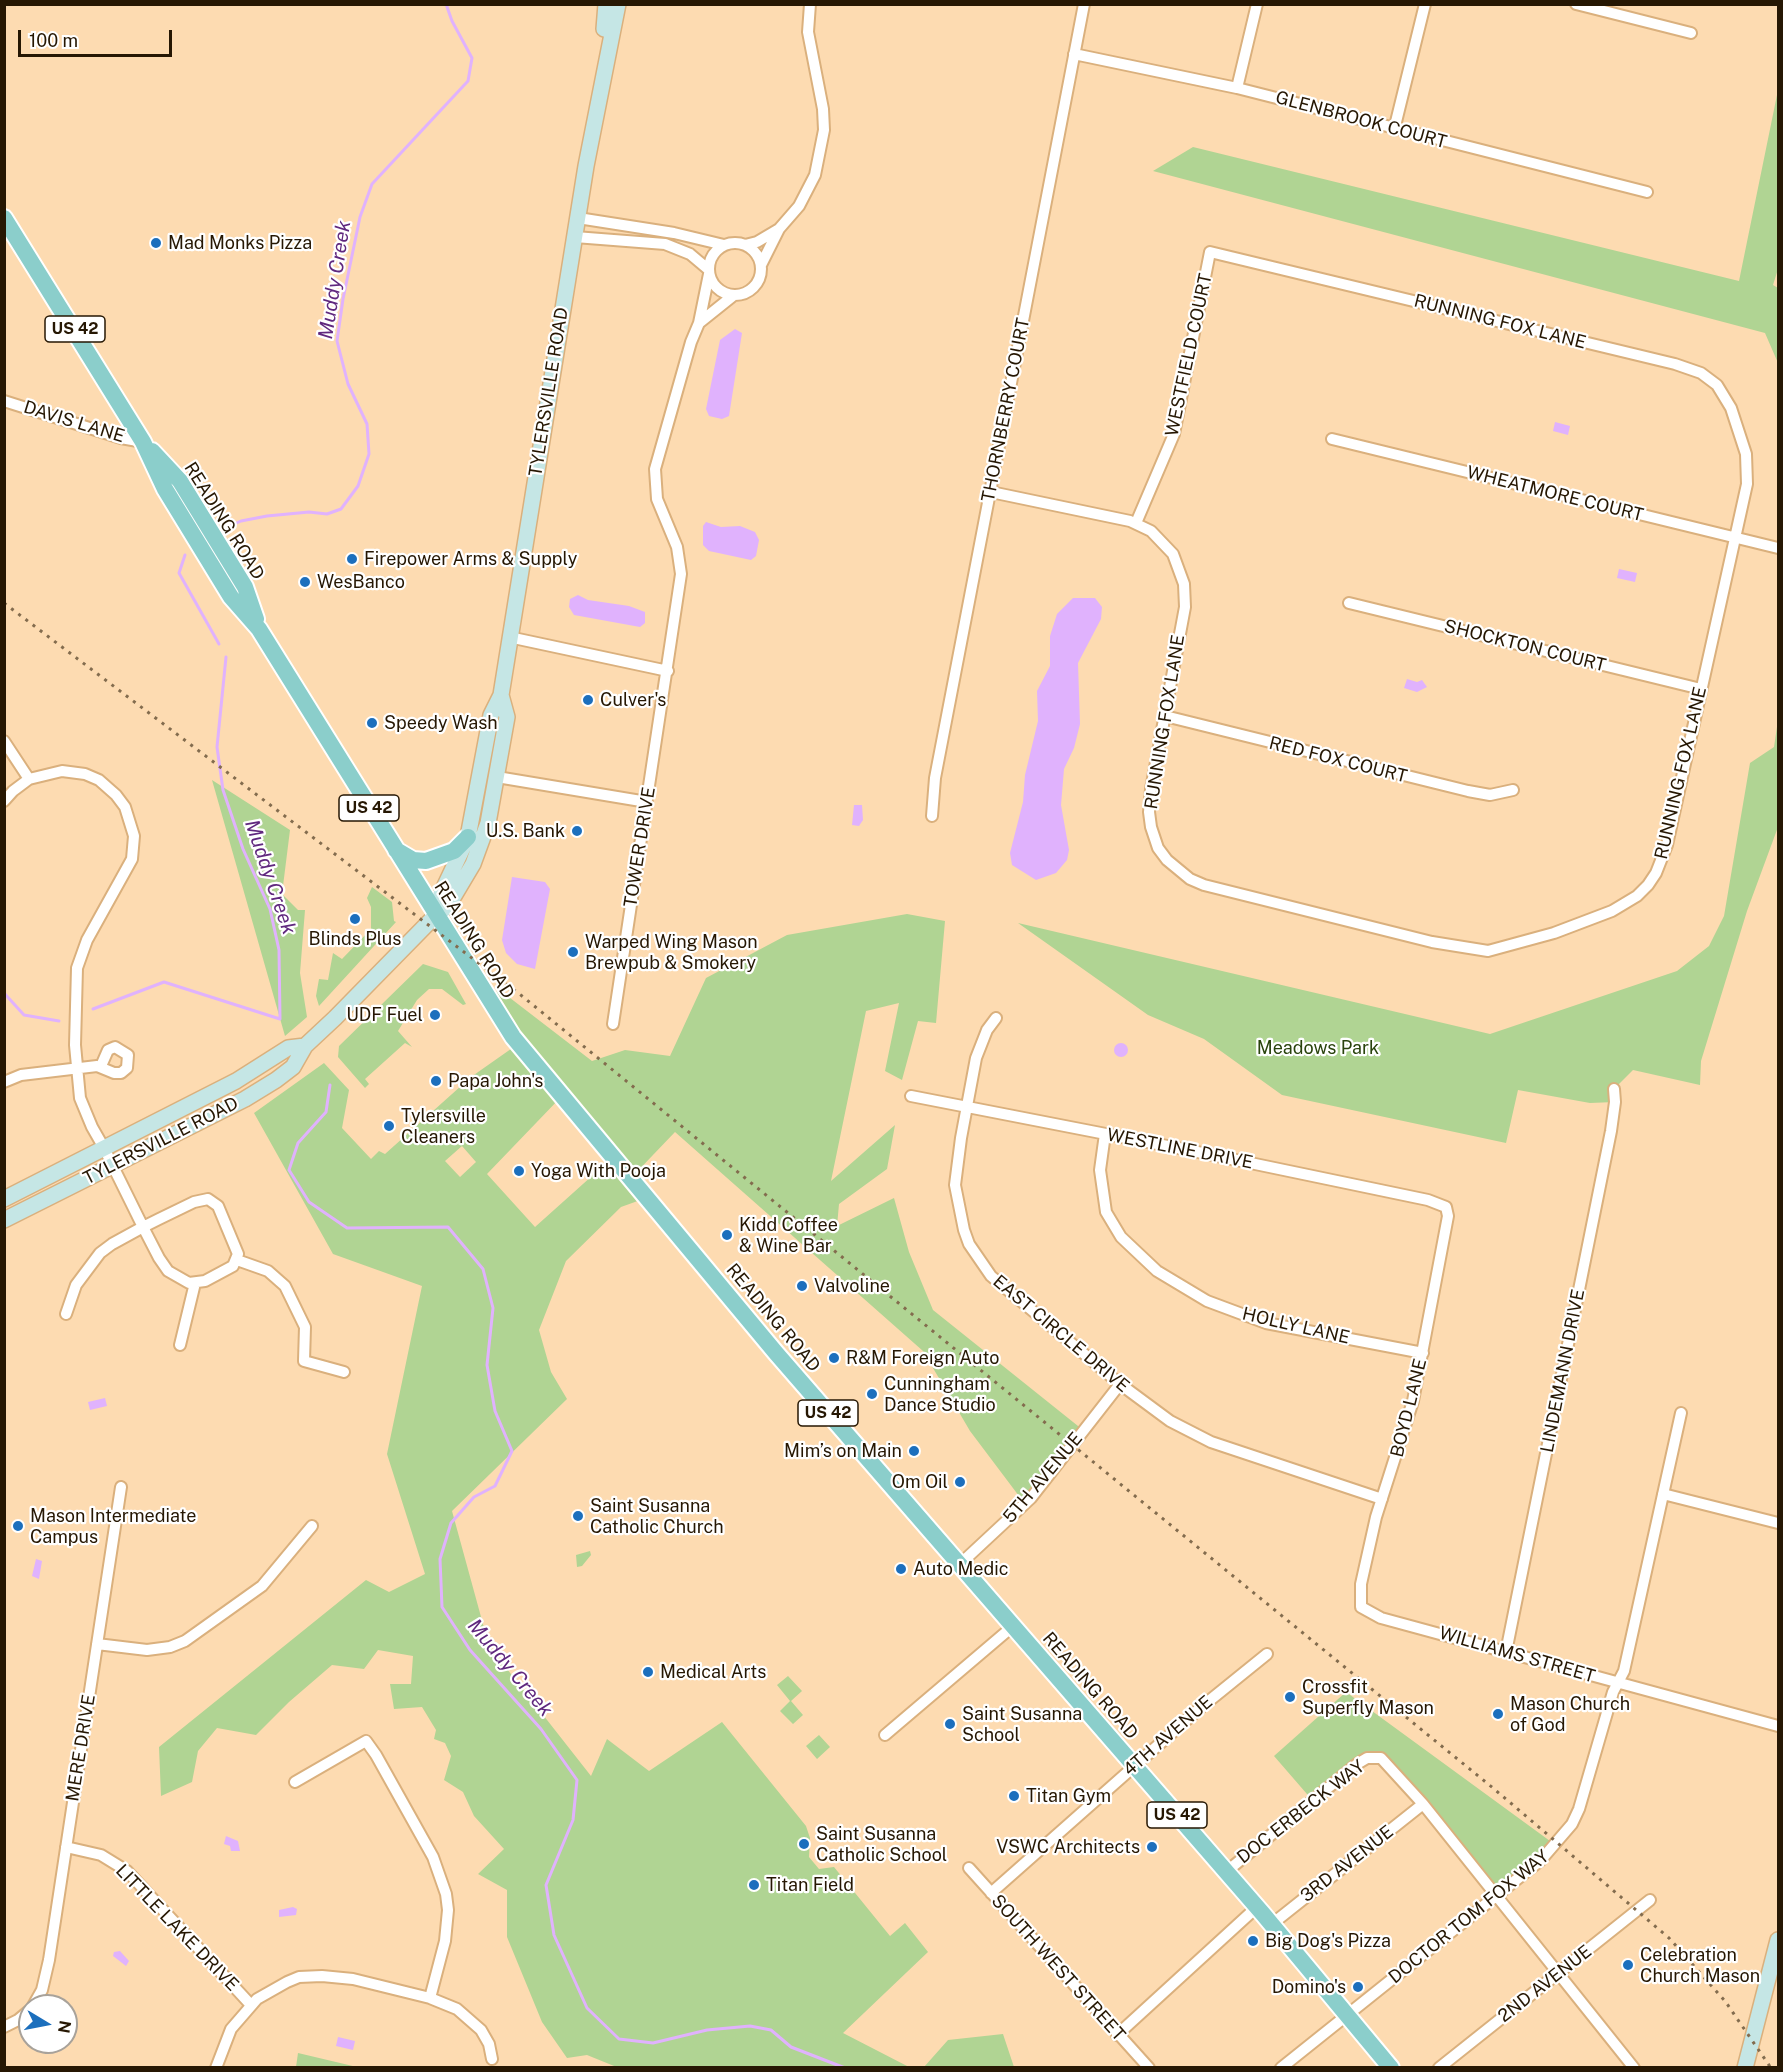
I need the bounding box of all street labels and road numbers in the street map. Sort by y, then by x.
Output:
street label: GLENBROOK COURT [1273,87,1449,153]
street label: WESTFIELD COURT [1161,272,1217,438]
street label: RUNNING FOX LANE [1412,290,1588,354]
street label: TYLERSVILLE ROAD [525,306,573,478]
road number: US 42 [45,316,105,342]
street label: THORNBERRY COURT [978,316,1034,504]
street label: DAVIS LANE [21,396,127,448]
street label: READING ROAD [179,458,269,584]
street label: WHEATMORE COURT [1464,462,1646,526]
street label: SHOCKTON COURT [1442,615,1608,677]
street label: RUNNING FOX LANE [1141,633,1189,811]
street label: RUNNING FOX LANE [1651,685,1711,861]
street label: RED FOX COURT [1267,732,1409,788]
street label: TOWER DRIVE [620,785,660,909]
road number: US 42 [339,795,399,821]
street label: READING ROAD [429,877,519,1003]
street label: TYLERSVILLE ROAD [80,1093,242,1189]
street label: WESTLINE DRIVE [1105,1124,1255,1174]
street label: READING ROAD [721,1260,825,1376]
street label: EAST CIRCLE DRIVE [988,1271,1134,1397]
street label: LINDEMANN DRIVE [1537,1287,1589,1455]
street label: HOLLY LANE [1240,1303,1352,1349]
street label: BOYD LANE [1386,1356,1432,1460]
road number: US 42 [798,1400,858,1426]
street label: 5TH AVENUE [999,1428,1087,1528]
street label: WILLIAMS STREET [1436,1622,1598,1688]
street label: READING ROAD [1038,1628,1142,1744]
street label: 4TH AVENUE [1119,1691,1217,1781]
street label: MERE DRIVE [62,1693,100,1803]
street label: DOC ERBECK WAY [1233,1756,1369,1868]
road number: US 42 [1147,1802,1207,1828]
street label: 3RD AVENUE [1296,1821,1398,1907]
street label: DOCTOR TOM FOX WAY [1384,1846,1554,1988]
street label: LITTLE LAKE DRIVE [111,1860,243,1996]
street label: SOUTH WEST STREET [987,1890,1129,2046]
street label: 2ND AVENUE [1494,1941,1596,2027]

